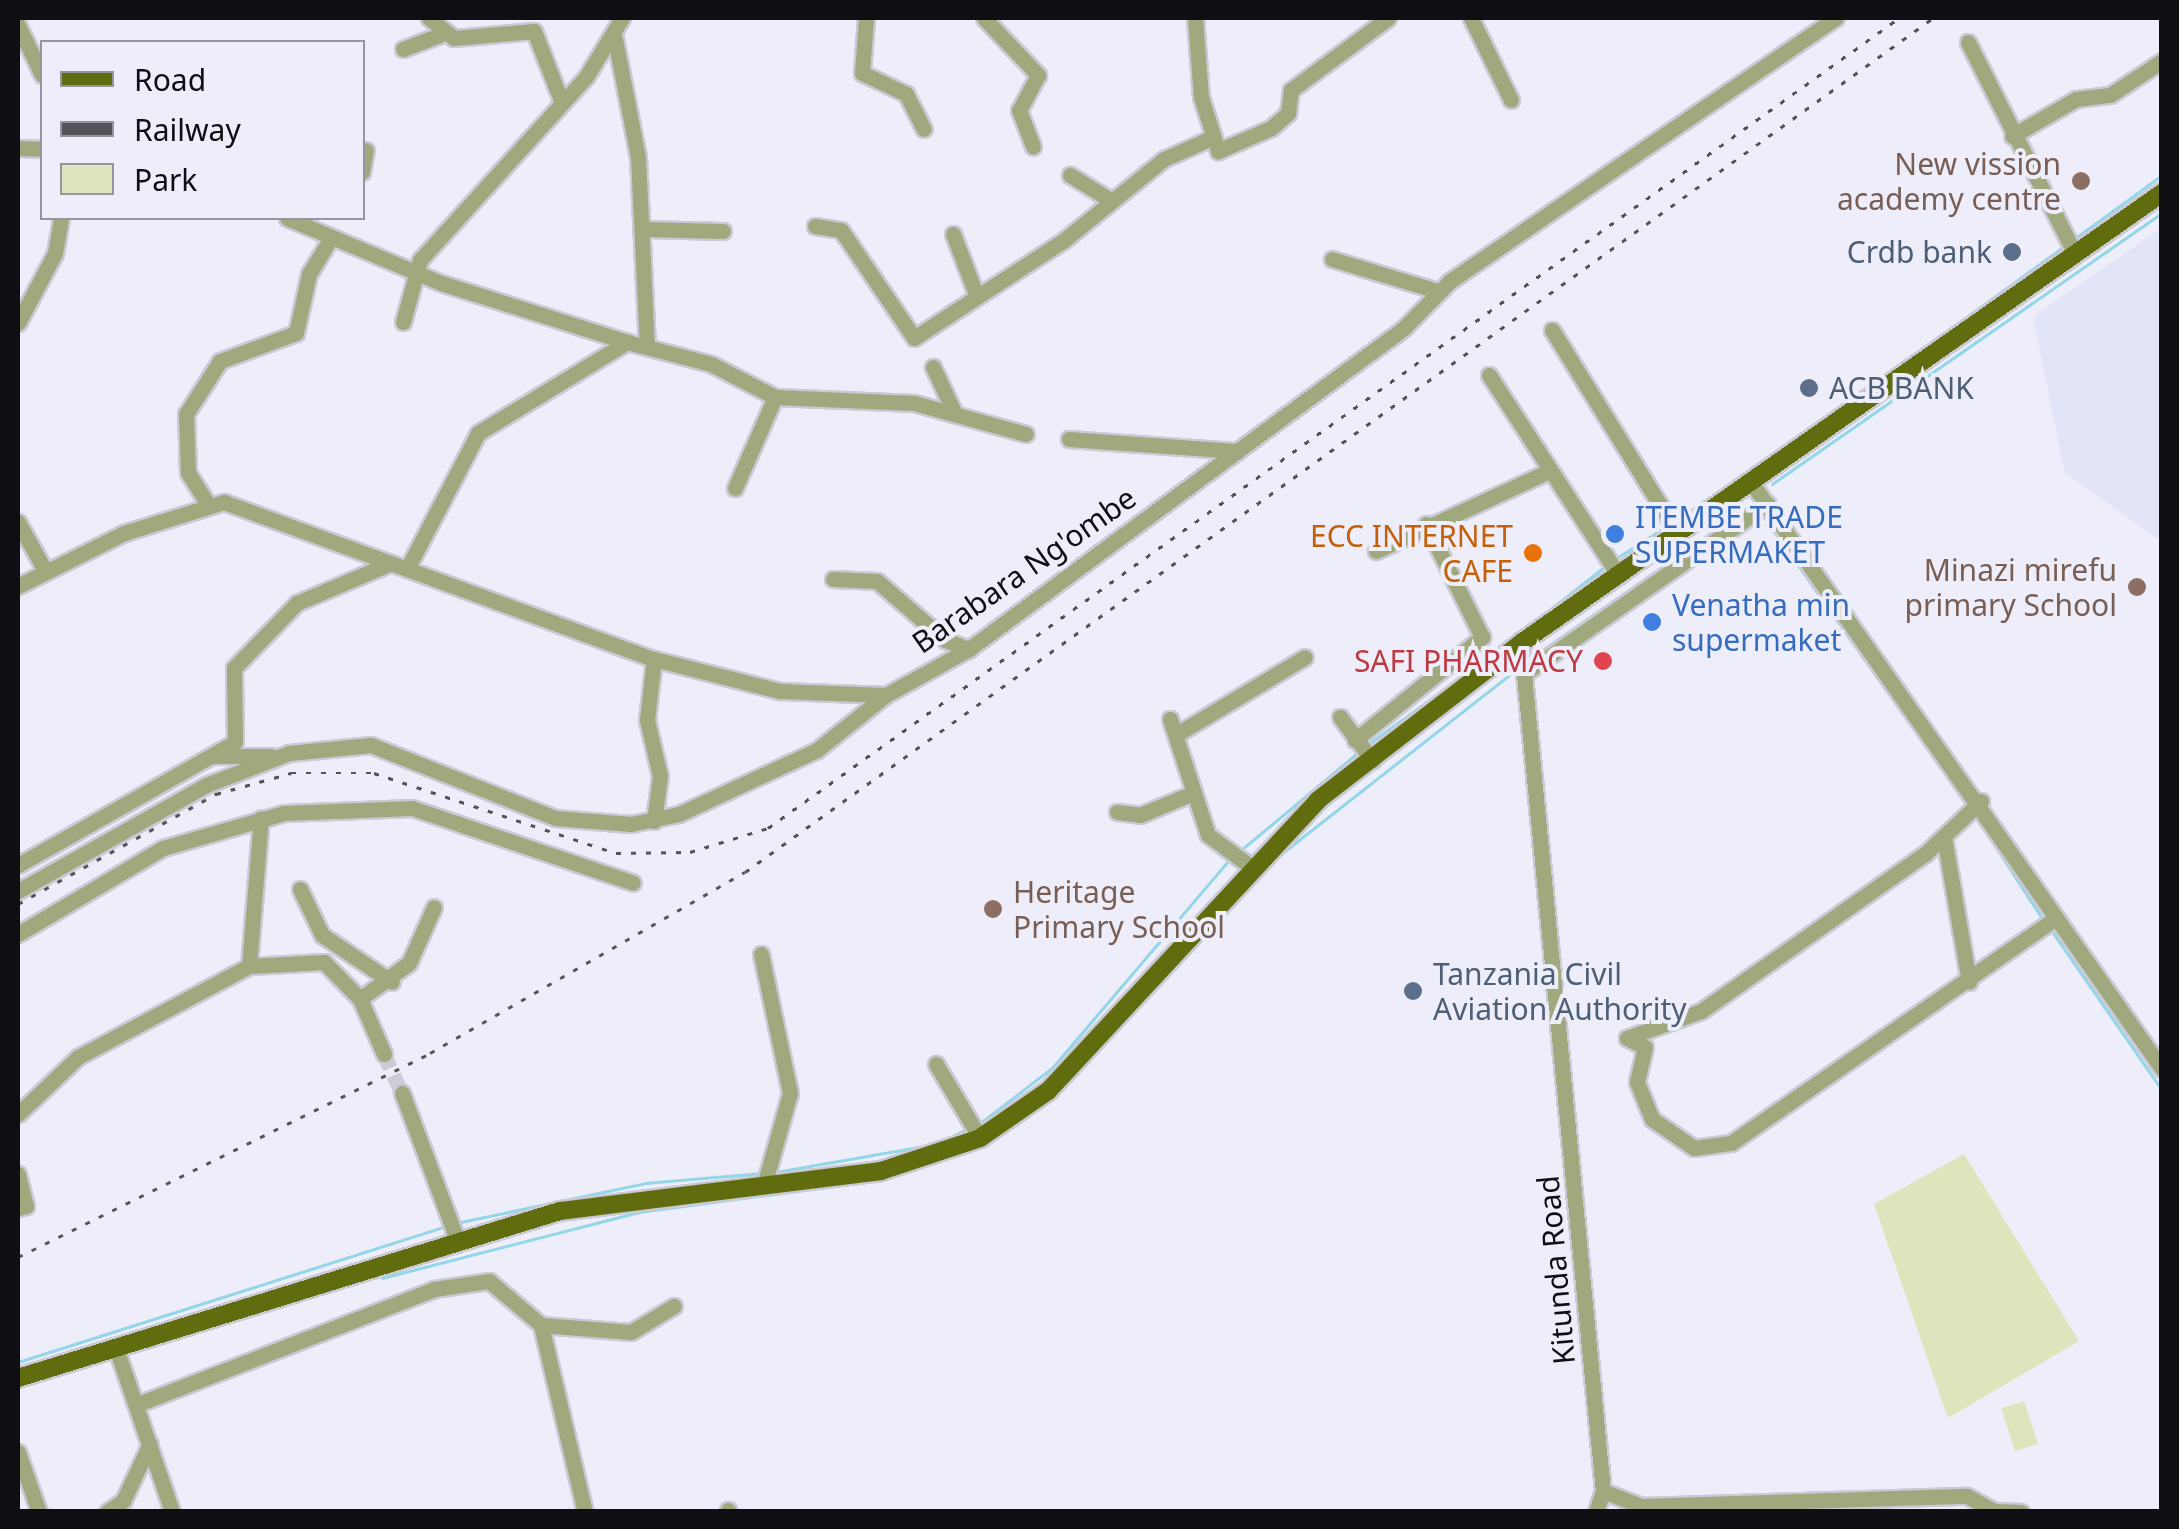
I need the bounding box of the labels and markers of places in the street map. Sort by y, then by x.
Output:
place label: New vission academy centre [1837,146,2061,216]
marker: New vission academy centre [2070,170,2092,192]
place label: Crdb bank [1847,234,1992,270]
marker: Crdb bank [2001,241,2023,263]
place label: ACB BANK [1829,370,1974,406]
marker: ACB BANK [1798,377,1820,399]
place label: ITEMBE TRADE SUPERMAKET [1635,499,1843,570]
place label: ECC INTERNET CAFE [1310,518,1513,588]
marker: ITEMBE TRADE SUPERMAKET [1604,523,1626,545]
marker: ECC INTERNET CAFE [1522,542,1544,564]
place label: Minazi mirefu primary School [1905,552,2117,622]
marker: Minazi mirefu primary School [2126,576,2148,598]
place label: Venatha min supermaket [1672,587,1850,658]
marker: Venatha min supermaket [1641,611,1663,633]
place label: SAFI PHARMACY [1354,643,1583,679]
marker: SAFI PHARMACY [1592,650,1614,672]
place label: Heritage Primary School [1013,874,1225,944]
marker: Heritage Primary School [982,898,1004,920]
place label: Tanzania Civil Aviation Authority [1433,956,1687,1026]
marker: Tanzania Civil Aviation Authority [1402,980,1424,1002]

